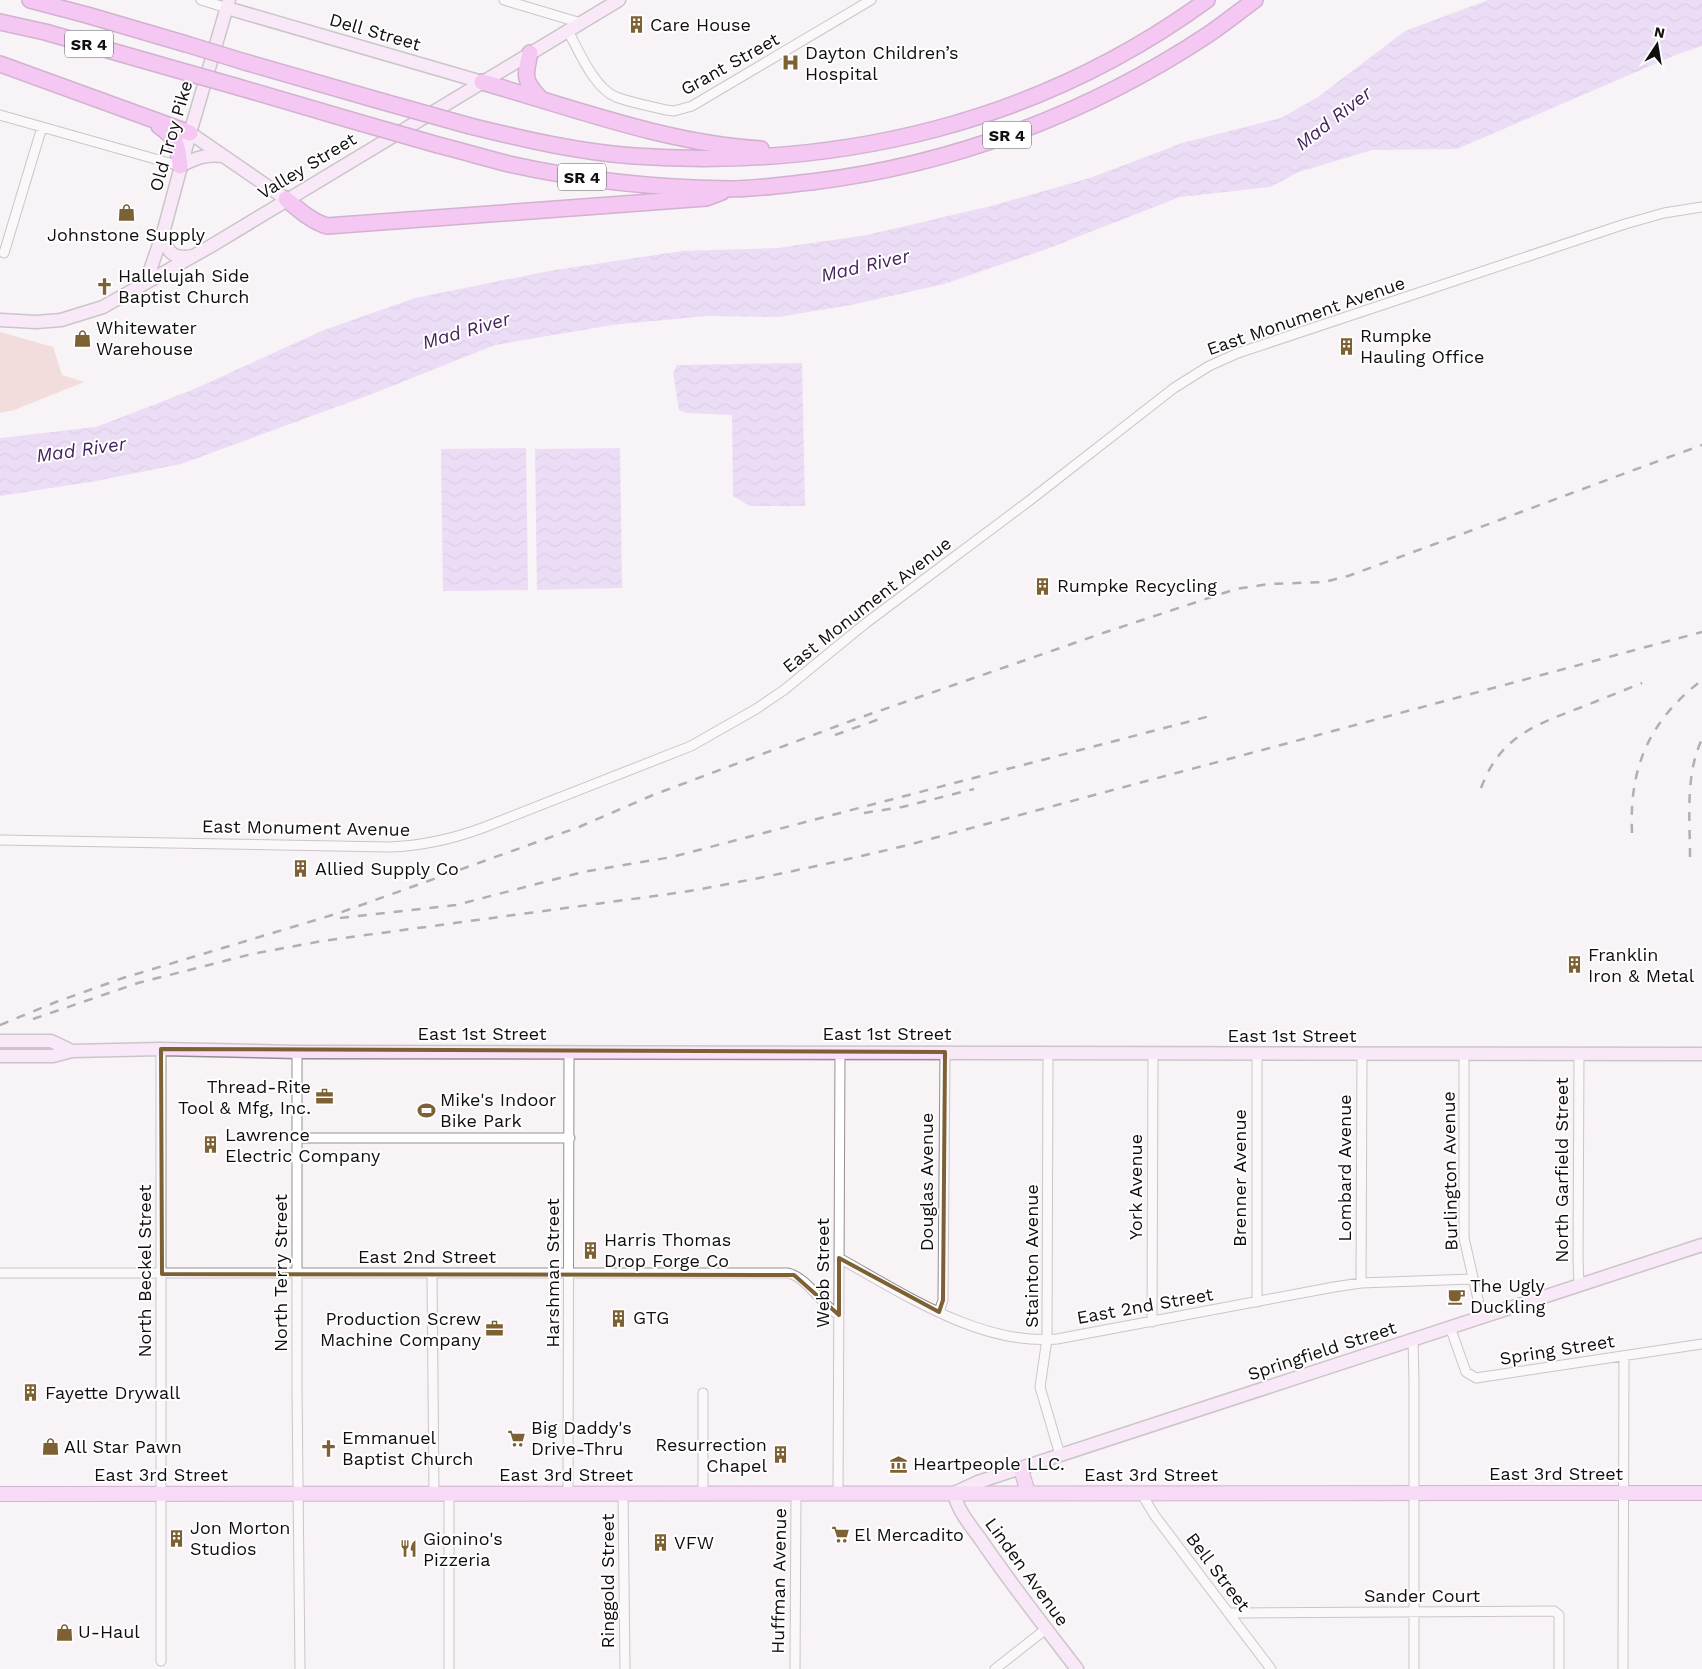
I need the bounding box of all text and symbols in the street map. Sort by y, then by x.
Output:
street label: Dell Street [327,8,424,55]
place label: Care House [650,14,751,35]
building icon: Care House [626,15,646,35]
north arrow [1632,20,1682,70]
text: N [1653,23,1666,41]
street label: Grant Street [677,28,783,99]
road number: SR 4 [65,31,113,58]
place label: Dayton Children’s Hospital [805,42,959,84]
hospital icon: Dayton Children’s Hospital [781,53,801,73]
street label: Old Troy Pike [145,78,196,194]
water label: Mad River [1291,81,1377,155]
road number: SR 4 [983,122,1031,148]
street label: Valley Street [254,128,360,203]
road number: SR 4 [558,163,606,190]
shop icon: Johnstone Supply [116,202,136,222]
place label: Johnstone Supply [47,224,206,245]
water label: Mad River [818,244,912,287]
place label: Hallelujah Side Baptist Church [118,265,249,307]
street label: East Monument Avenue [1204,272,1408,359]
church icon: Hallelujah Side Baptist Church [94,276,114,296]
water label: Mad River [420,307,513,354]
place label: Whitewater Warehouse [96,317,197,359]
place label: Rumpke Hauling Office [1360,325,1484,367]
shop icon: Whitewater Warehouse [72,328,92,348]
building icon: Rumpke Hauling Office [1336,336,1356,356]
water label: Mad River [35,432,128,467]
street label: East Monument Avenue [778,532,955,677]
place label: Rumpke Recycling [1057,575,1217,596]
building icon: Rumpke Recycling [1033,576,1053,596]
street label: East Monument Avenue [202,815,410,840]
place label: Allied Supply Co [315,858,459,879]
building icon: Allied Supply Co [291,859,311,879]
place label: Franklin Iron & Metal [1588,944,1695,986]
building icon: Franklin Iron & Metal [1564,955,1584,975]
street label: East 1st Street [418,1023,547,1044]
street label: East 1st Street [823,1023,952,1044]
street label: East 1st Street [1228,1025,1357,1046]
place label: Thread-Rite Tool & Mfg, Inc. [178,1076,311,1118]
street label: North Garfield Street [1551,1077,1572,1263]
office icon: Thread-Rite Tool & Mfg, Inc. [315,1087,335,1107]
place label: Mike's Indoor Bike Park [440,1089,556,1131]
street label: Burlington Avenue [1438,1091,1461,1251]
street label: Lombard Avenue [1334,1094,1355,1242]
sports icon: Mike's Indoor Bike Park [416,1100,436,1120]
street label: Brenner Avenue [1229,1109,1250,1247]
street label: Douglas Avenue [916,1113,937,1251]
place label: Lawrence Electric Company [225,1124,381,1166]
street label: York Avenue [1125,1134,1146,1240]
building icon: Lawrence Electric Company [201,1135,221,1155]
street label: North Beckel Street [134,1184,155,1358]
street label: Stainton Avenue [1021,1184,1042,1328]
street label: North Terry Street [270,1193,291,1352]
street label: Harshman Street [542,1198,563,1348]
street label: Webb Street [812,1218,833,1328]
place label: Harris Thomas Drop Forge Co [604,1229,731,1271]
building icon: Harris Thomas Drop Forge Co [580,1240,600,1260]
street label: East 2nd Street [358,1246,496,1267]
place label: The Ugly Duckling [1470,1275,1546,1317]
street label: East 2nd Street [1075,1283,1215,1328]
cafe icon: The Ugly Duckling [1446,1286,1466,1306]
place label: GTG [633,1307,669,1328]
place label: Production Screw Machine Company [320,1308,482,1350]
building icon: GTG [609,1308,629,1328]
street label: Springfield Street [1245,1316,1399,1384]
office icon: Production Screw Machine Company [485,1319,505,1339]
street label: Spring Street [1498,1330,1616,1369]
place label: Fayette Drywall [45,1382,181,1403]
building icon: Fayette Drywall [21,1383,41,1403]
place label: Big Daddy's Drive-Thru [531,1417,632,1459]
place label: Emmanuel Baptist Church [342,1427,473,1469]
supermarket icon: Big Daddy's Drive-Thru [507,1428,527,1448]
place label: Resurrection Chapel [655,1434,767,1476]
place label: All Star Pawn [64,1436,182,1457]
shop icon: All Star Pawn [40,1437,60,1457]
church icon: Emmanuel Baptist Church [318,1438,338,1458]
building icon: Resurrection Chapel [771,1445,791,1465]
place label: Heartpeople LLC. [913,1453,1065,1474]
museum icon: Heartpeople LLC. [889,1454,909,1474]
street label: East 3rd Street [1489,1463,1623,1484]
street label: East 3rd Street [94,1464,228,1485]
street label: East 3rd Street [499,1464,633,1485]
street label: East 3rd Street [1084,1464,1218,1485]
street label: Huffman Avenue [767,1508,790,1654]
street label: Ringgold Street [597,1513,618,1648]
street label: Linden Avenue [981,1514,1074,1630]
place label: Jon Morton Studios [190,1517,290,1559]
place label: El Mercadito [854,1524,964,1545]
supermarket icon: El Mercadito [830,1525,850,1545]
building icon: Jon Morton Studios [166,1528,186,1548]
place label: Gionino's Pizzeria [423,1528,503,1570]
street label: Bell Street [1182,1528,1255,1615]
place label: VFW [674,1532,714,1553]
building icon: VFW [650,1533,670,1553]
restaurant icon: Gionino's Pizzeria [399,1539,419,1559]
street label: Sander Court [1364,1585,1480,1606]
place label: U-Haul [78,1621,140,1642]
shop icon: U-Haul [54,1622,74,1642]

